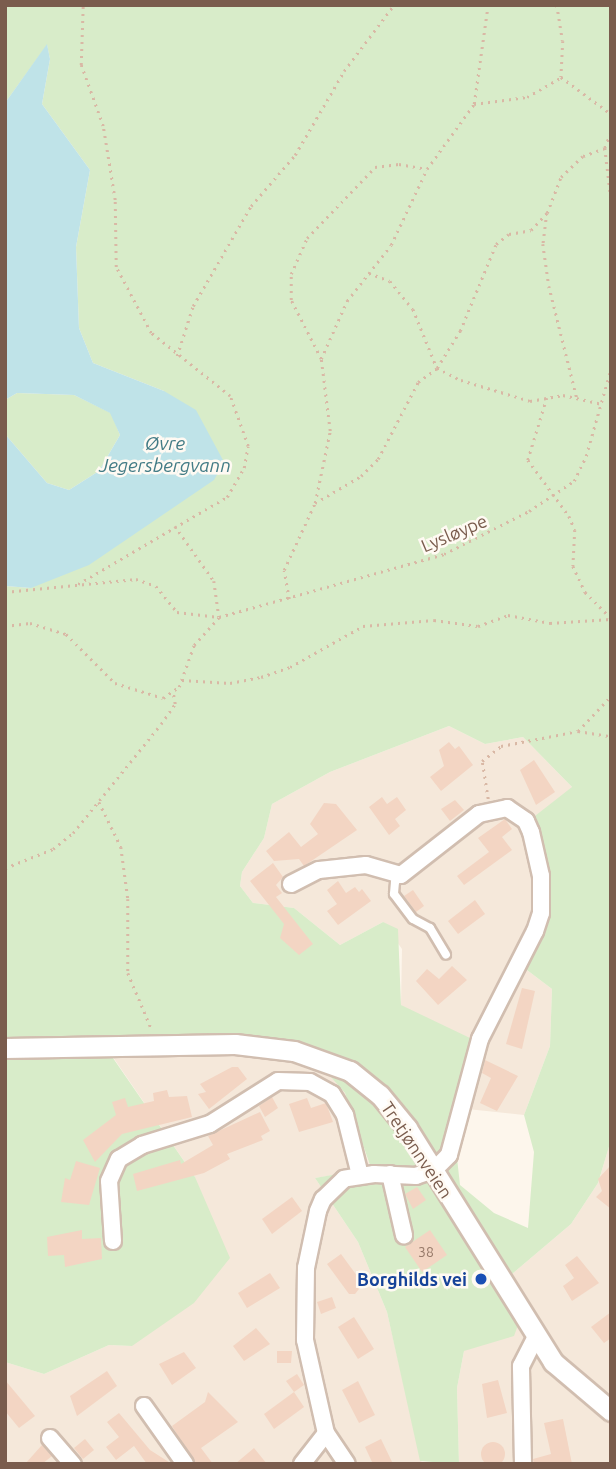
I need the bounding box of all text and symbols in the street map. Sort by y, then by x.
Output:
water label: Øvre Jegersbergvann [99,433,231,477]
street label: Lysløype [418,509,490,557]
street label: Tretjønnveien [377,1098,457,1202]
house number: 38 [418,1244,434,1260]
place label: Borghilds vei [357,1268,467,1290]
marker: Borghilds vei [473,1271,489,1287]

